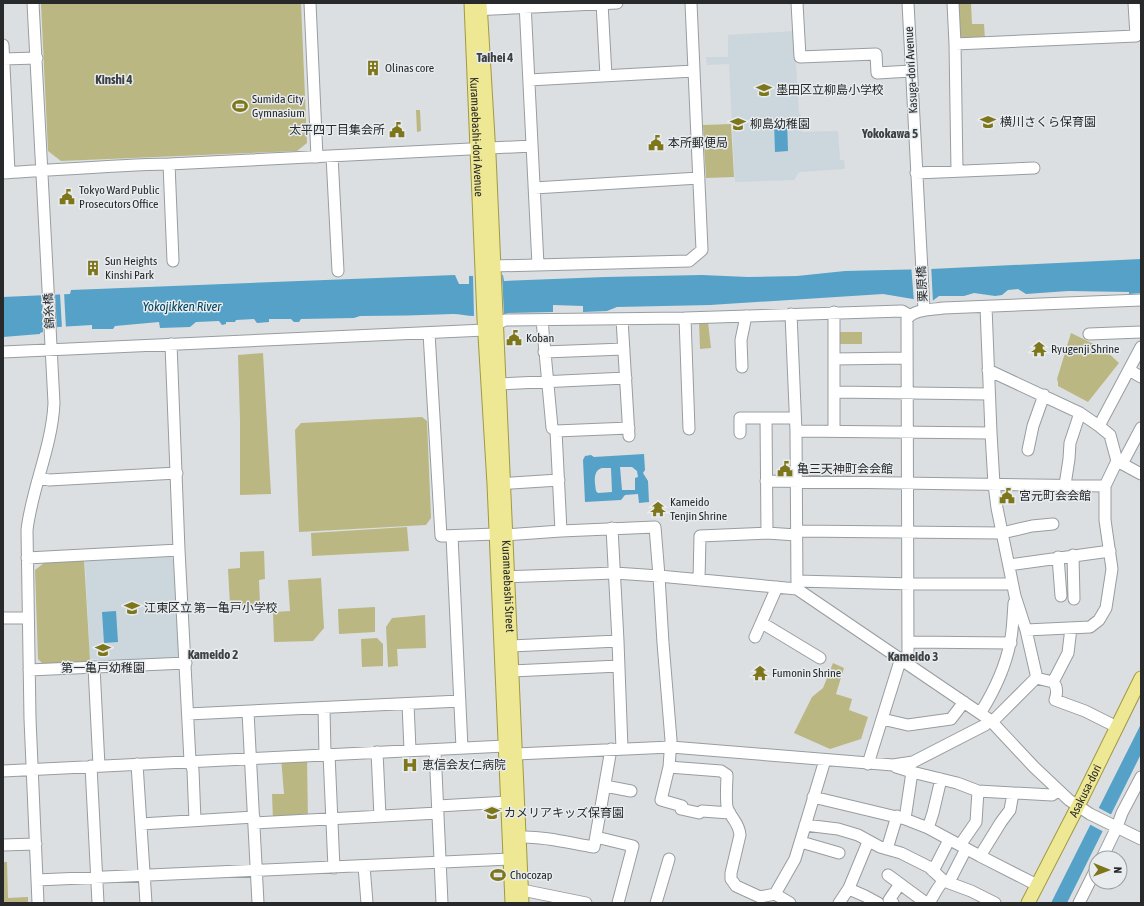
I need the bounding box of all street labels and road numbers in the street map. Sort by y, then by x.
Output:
street label: Kasuga-dori Avenue [902,26,920,114]
street label: Kuramaebashi-dori Avenue [467,77,486,197]
street label: 栗原橋 [914,266,930,302]
street label: 錦糸橋 [41,293,57,329]
street label: Kuramaebashi Street [499,540,517,633]
street label: Asakusa-dori [1066,762,1104,820]

